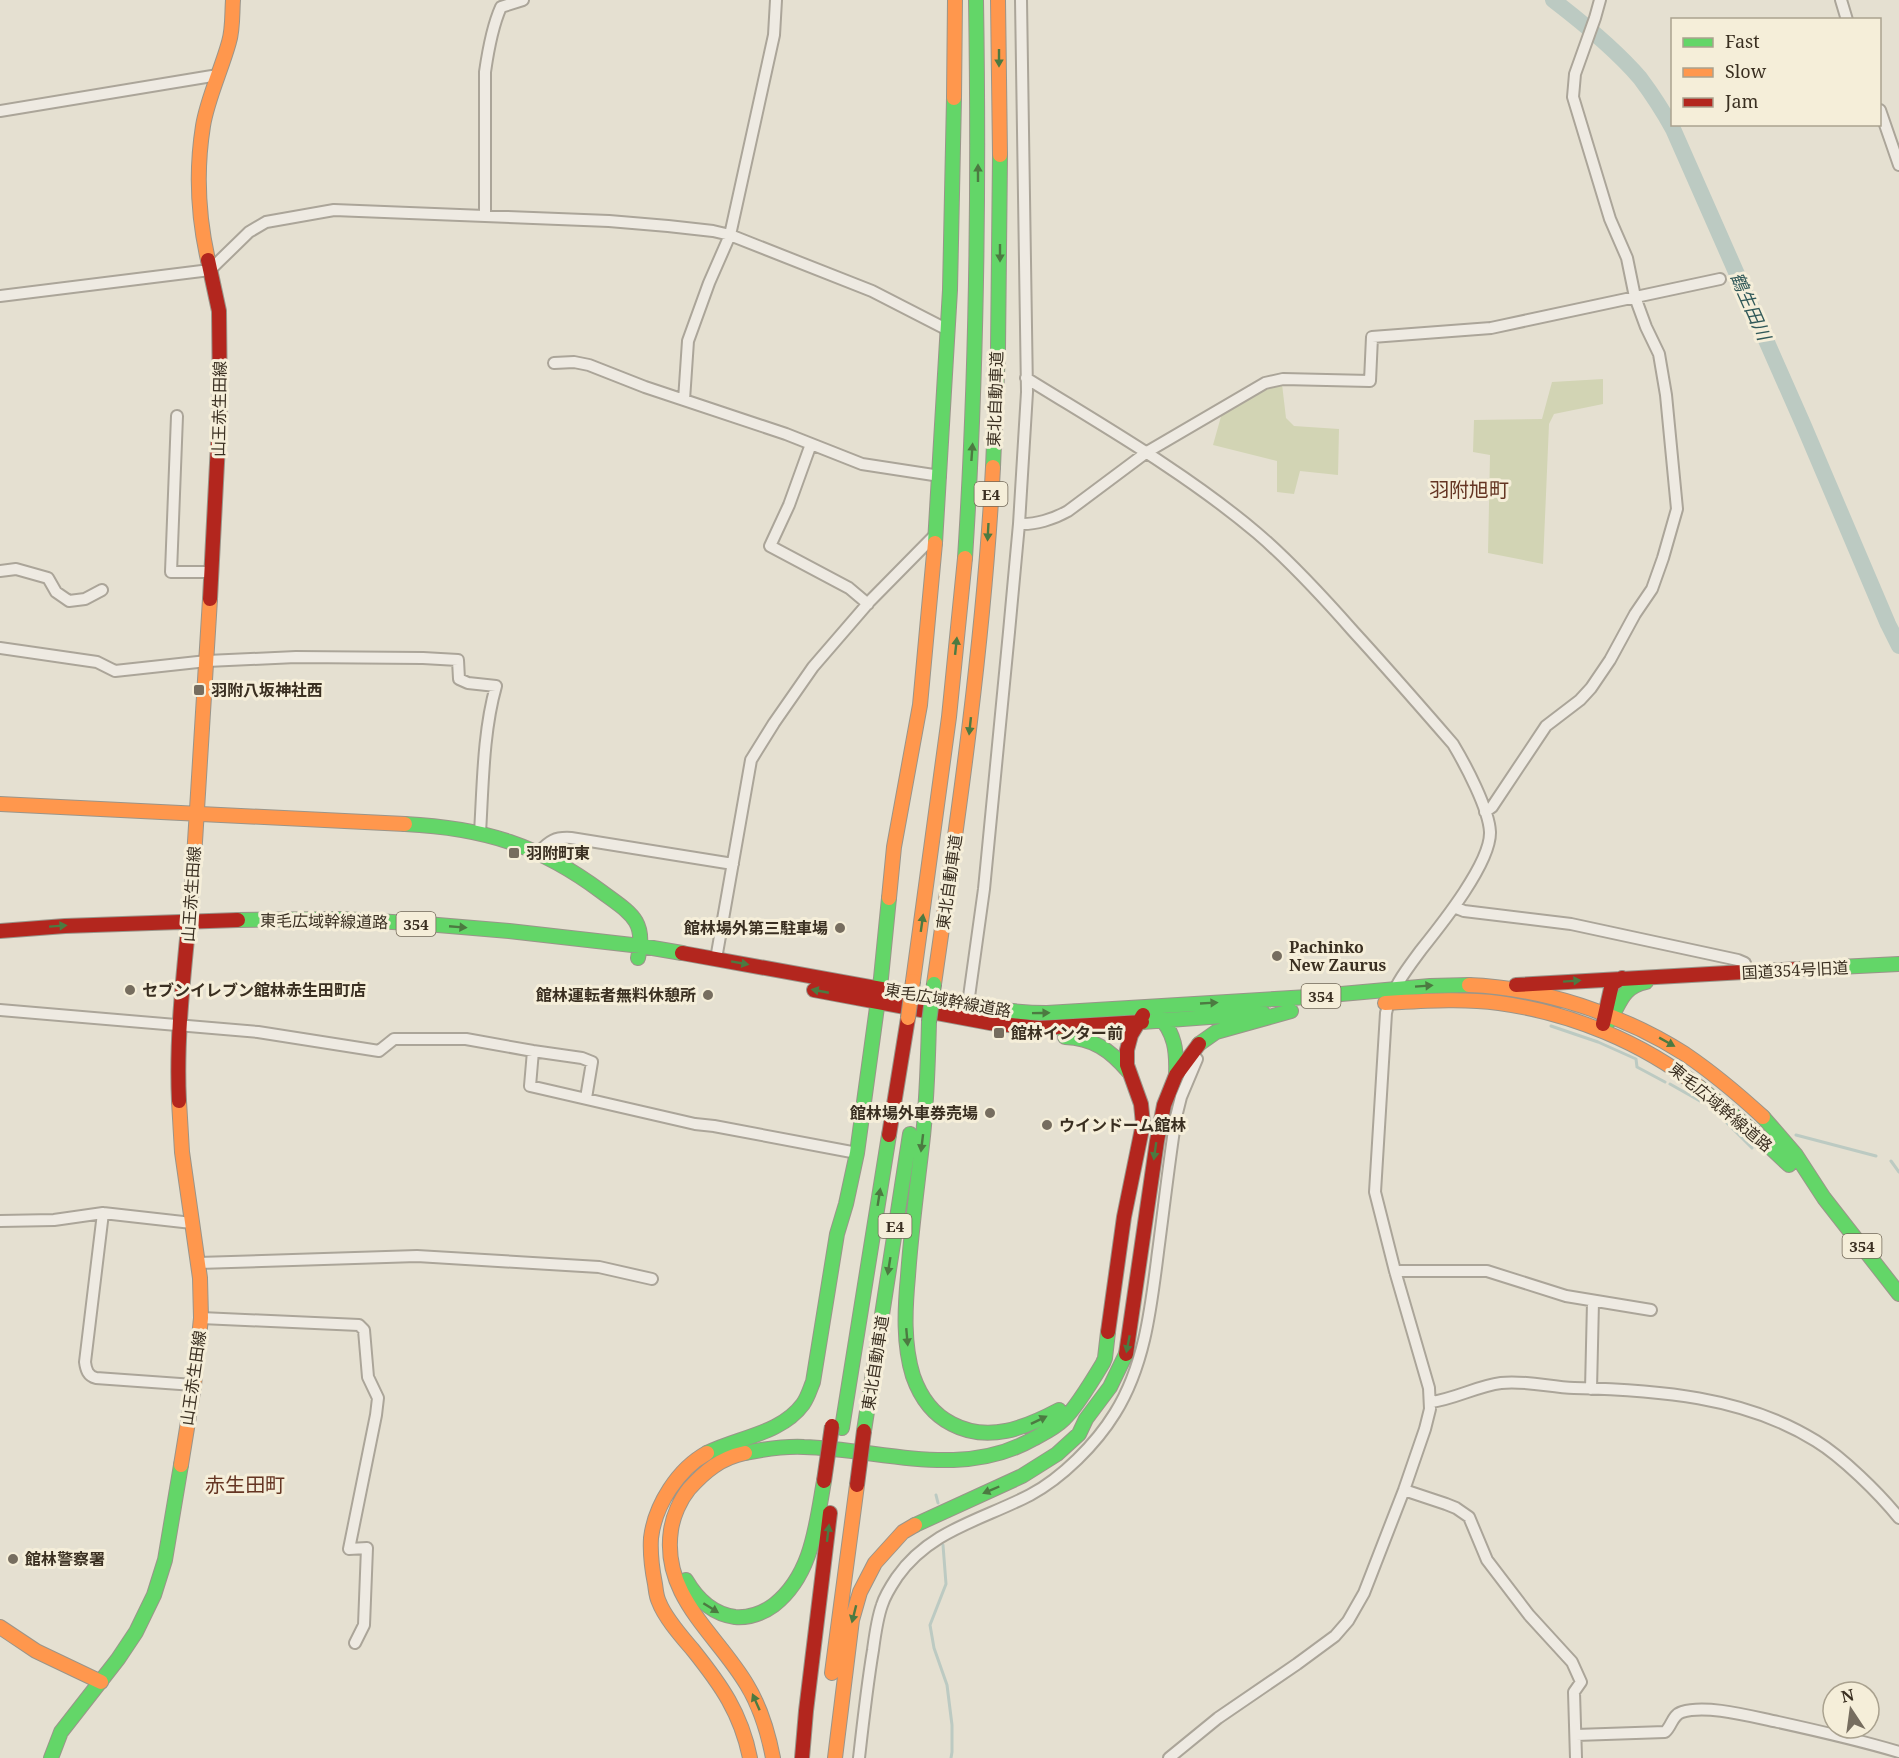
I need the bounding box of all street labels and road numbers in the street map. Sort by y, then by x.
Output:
street label: 東北自動車道 [982,351,1008,447]
street label: 山王赤生田線 [207,361,231,457]
road number: E4 [974,482,1008,506]
street label: 東北自動車道 [931,833,967,931]
street label: 山王赤生田線 [177,845,205,943]
street label: 東毛広域幹線道路 [260,909,388,933]
road number: 354 [396,912,436,936]
street label: 国道354号旧道 [1741,956,1849,984]
street label: 東毛広域幹線道路 [883,978,1013,1022]
road number: 354 [1302,984,1340,1008]
street label: 東毛広域幹線道路 [1665,1057,1777,1157]
road number: E4 [878,1214,912,1238]
road number: 354 [1842,1234,1882,1258]
street label: 東北自動車道 [857,1314,893,1412]
street label: 山王赤生田線 [175,1329,211,1427]

